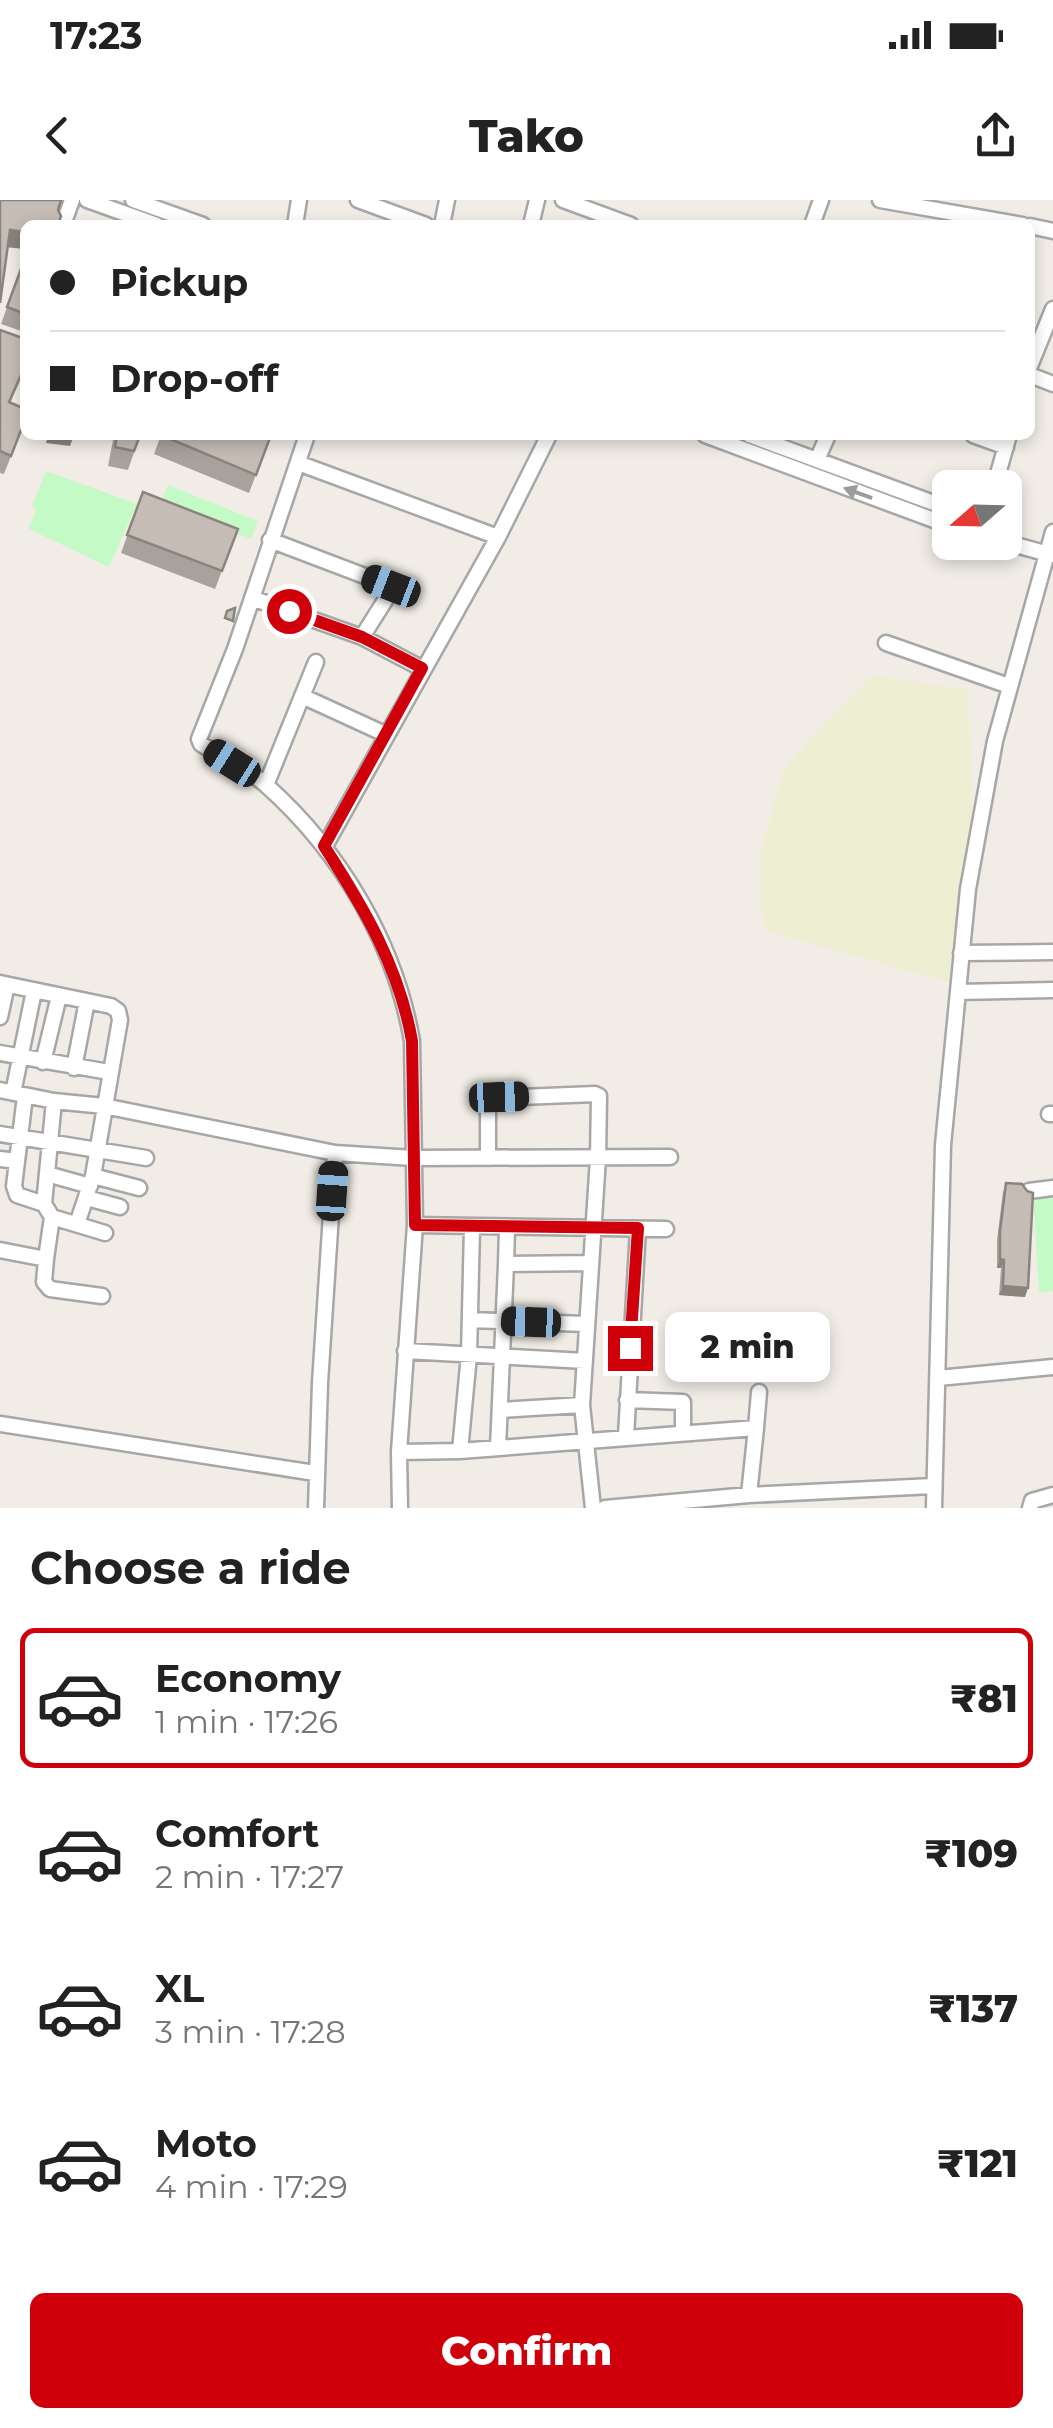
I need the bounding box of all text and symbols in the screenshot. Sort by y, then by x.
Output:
text: 17:23 [50,12,143,59]
icon: back [30,108,85,163]
text: Tako [469,108,584,163]
icon: share [968,108,1023,163]
text: Pickup [110,259,248,306]
text: Drop-off [110,355,279,402]
north arrow [932,470,1022,560]
map controls [932,470,1022,560]
one-way arrow [843,485,873,500]
car [358,561,424,611]
route start [267,589,312,634]
car [199,734,265,792]
car [468,1081,530,1113]
car [315,1160,349,1222]
car [500,1306,562,1338]
callout: 2 min [665,1313,830,1383]
route end [608,1326,653,1371]
text: 2 min [700,1327,795,1366]
text: Choose a ride [30,1540,351,1595]
icon: car [35,1653,125,1743]
text: Economy [155,1655,341,1702]
text: ₹81 [950,1675,1018,1722]
text: 1 min · 17:26 [155,1702,338,1741]
icon: car [35,1808,125,1898]
text: Comfort [155,1810,319,1857]
text: ₹109 [924,1830,1018,1877]
text: 2 min · 17:27 [155,1857,344,1896]
icon: car [35,1963,125,2053]
text: XL [155,1965,204,2012]
text: ₹137 [928,1985,1018,2032]
text: 3 min · 17:28 [155,2012,346,2051]
icon: car [35,2118,125,2208]
text: Moto [155,2120,257,2167]
text: ₹121 [937,2140,1018,2187]
text: 4 min · 17:29 [155,2167,348,2206]
button: Confirm [30,2293,1023,2408]

